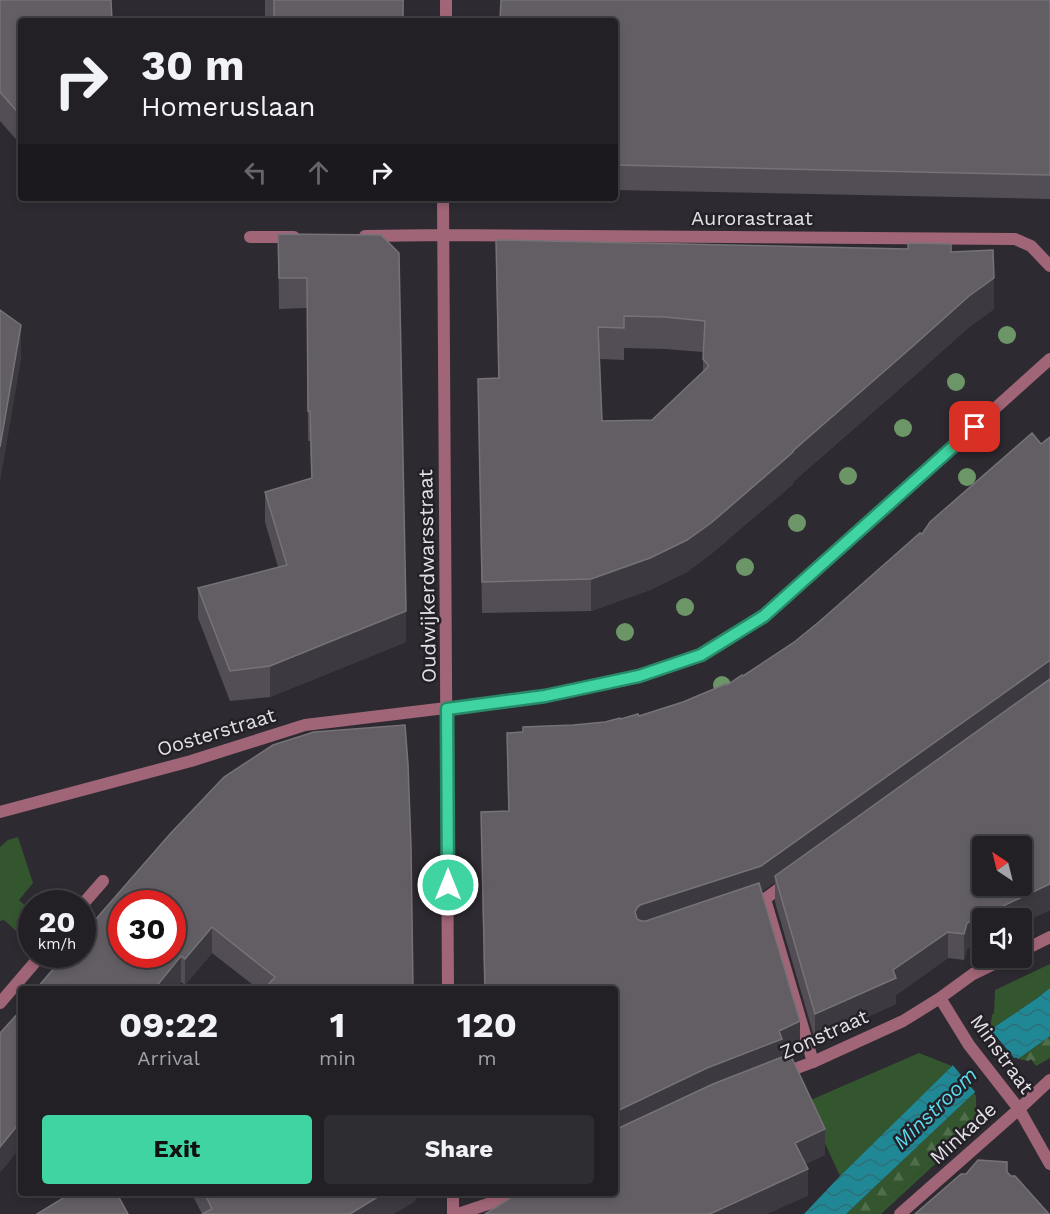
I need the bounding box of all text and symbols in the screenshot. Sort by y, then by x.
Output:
text: 30 m [141,41,245,90]
icon: right [42,42,120,120]
text: Homeruslaan [141,91,316,123]
icon: left [239,156,272,189]
icon: ahead [302,156,335,189]
icon: right [365,156,398,189]
street label: Aurorastraat [691,206,814,230]
pin [949,401,1000,452]
icon: arrive [958,410,991,443]
street label: Oudwijkerdwarsstraat [413,468,441,683]
street label: Oosterstraat [154,702,279,761]
north arrow [972,836,1032,896]
map controls [972,836,1032,968]
position arrow [416,853,480,917]
speed limit sign: 30 [108,890,186,968]
text: 20 [38,904,76,939]
button: sound [972,908,1032,968]
text: km/h [38,935,76,953]
text: 09:22 [119,1004,218,1046]
text: 1 [330,1004,345,1046]
text: 120 [457,1004,517,1046]
street label: Zonstraat [776,1004,872,1064]
street label: Minstraat [965,1010,1039,1099]
text: Arrival [137,1046,200,1070]
text: min [319,1046,356,1070]
text: m [477,1046,496,1070]
water label: Minstroom [888,1062,982,1154]
street label: Minkade [925,1097,1001,1169]
button: Exit [42,1115,312,1184]
button: Share [324,1115,594,1184]

